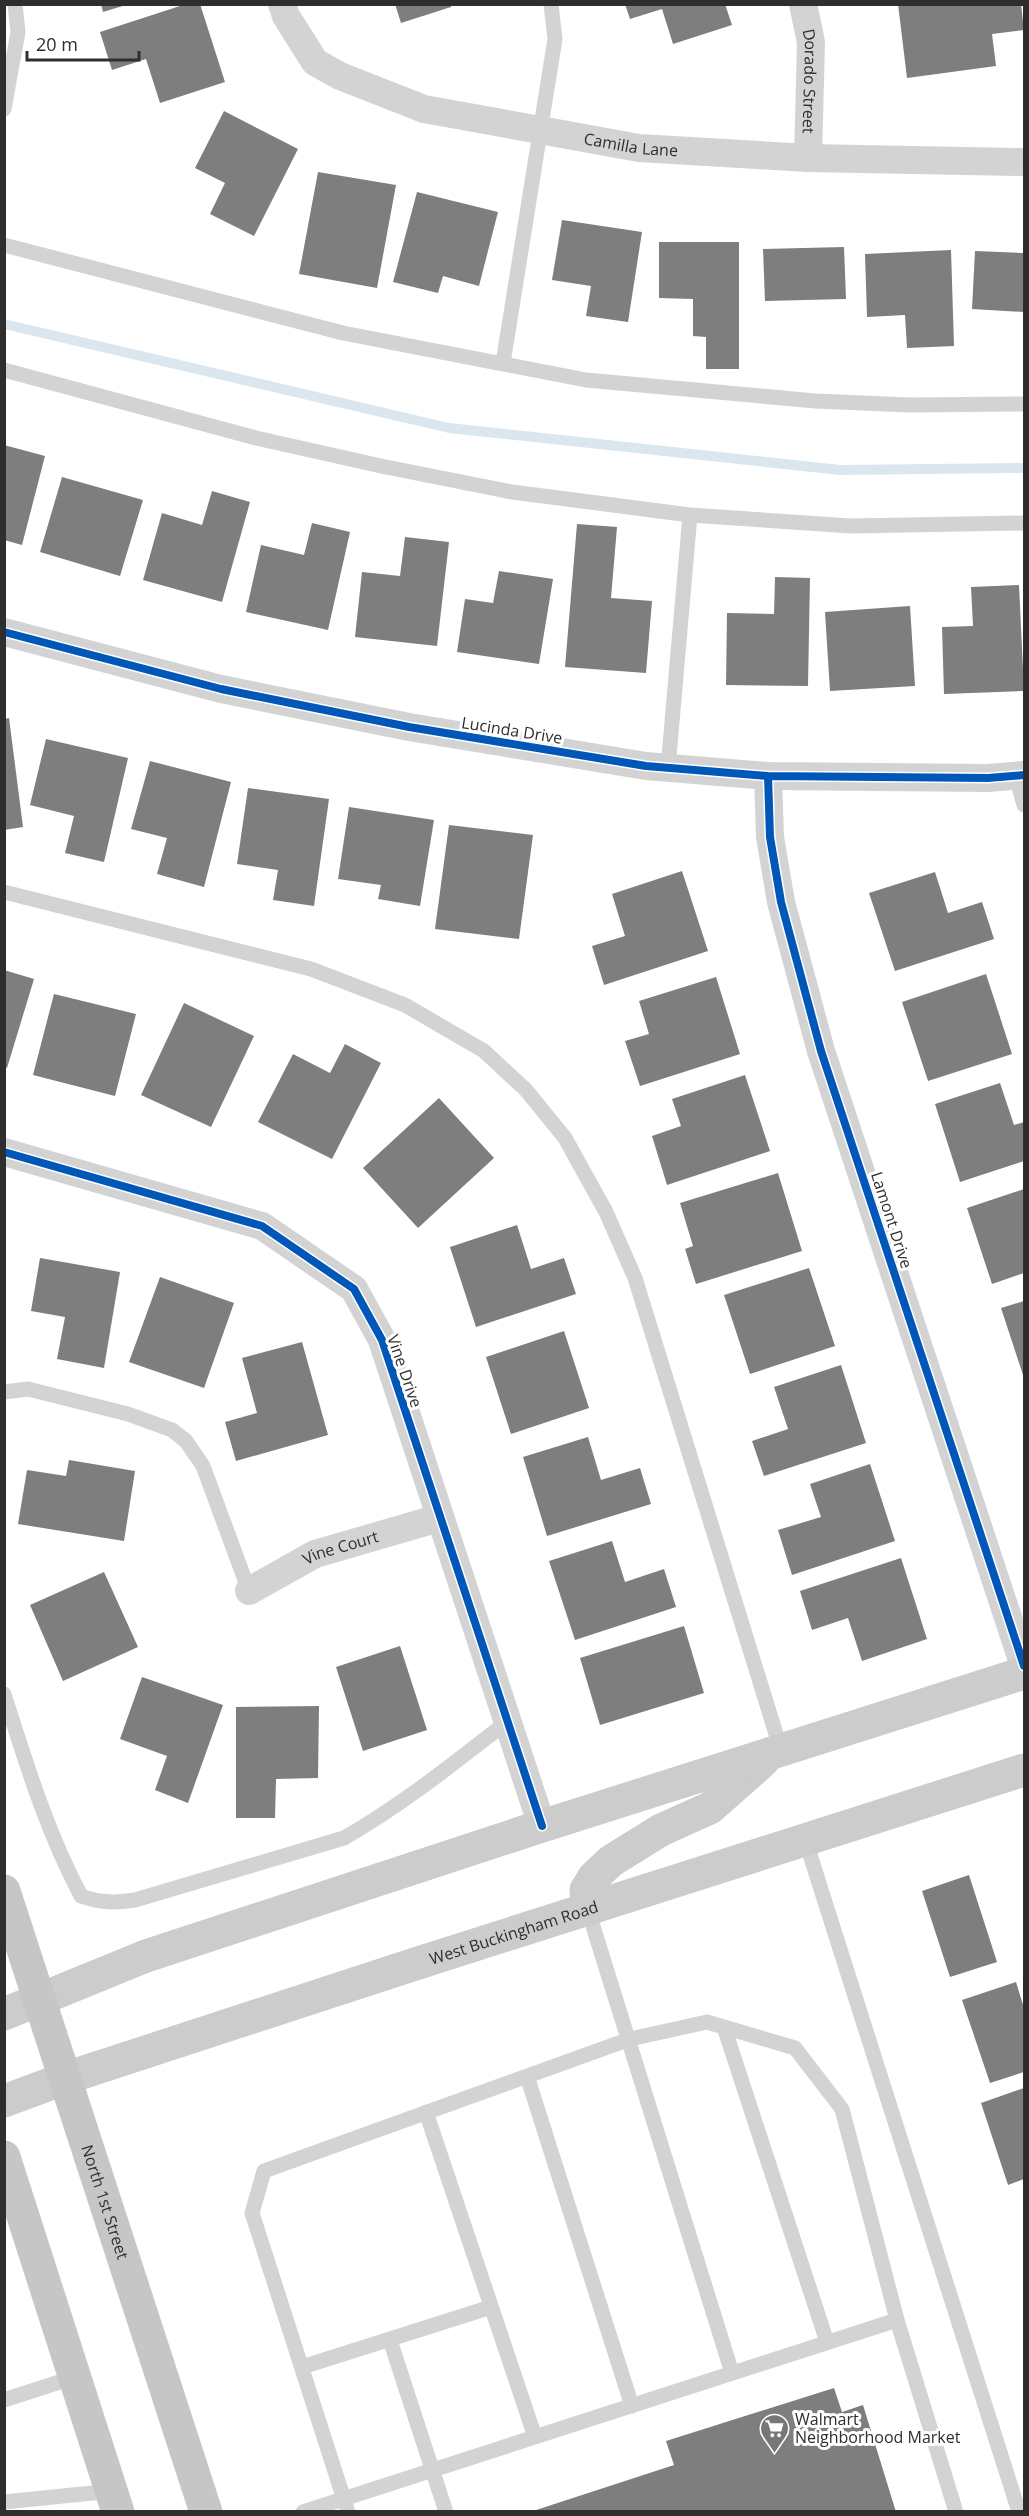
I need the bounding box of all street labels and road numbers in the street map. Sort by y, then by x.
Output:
street label: Dorado Street [797,27,822,134]
street label: Camilla Lane [582,127,679,161]
street label: Lucinda Drive [460,711,564,749]
street label: Lamont Drive [866,1169,918,1271]
street label: Vine Drive [382,1332,428,1410]
street label: Vine Court [298,1525,381,1570]
street label: West Buckingham Road [427,1895,601,1970]
street label: North 1st Street [76,2142,134,2262]

